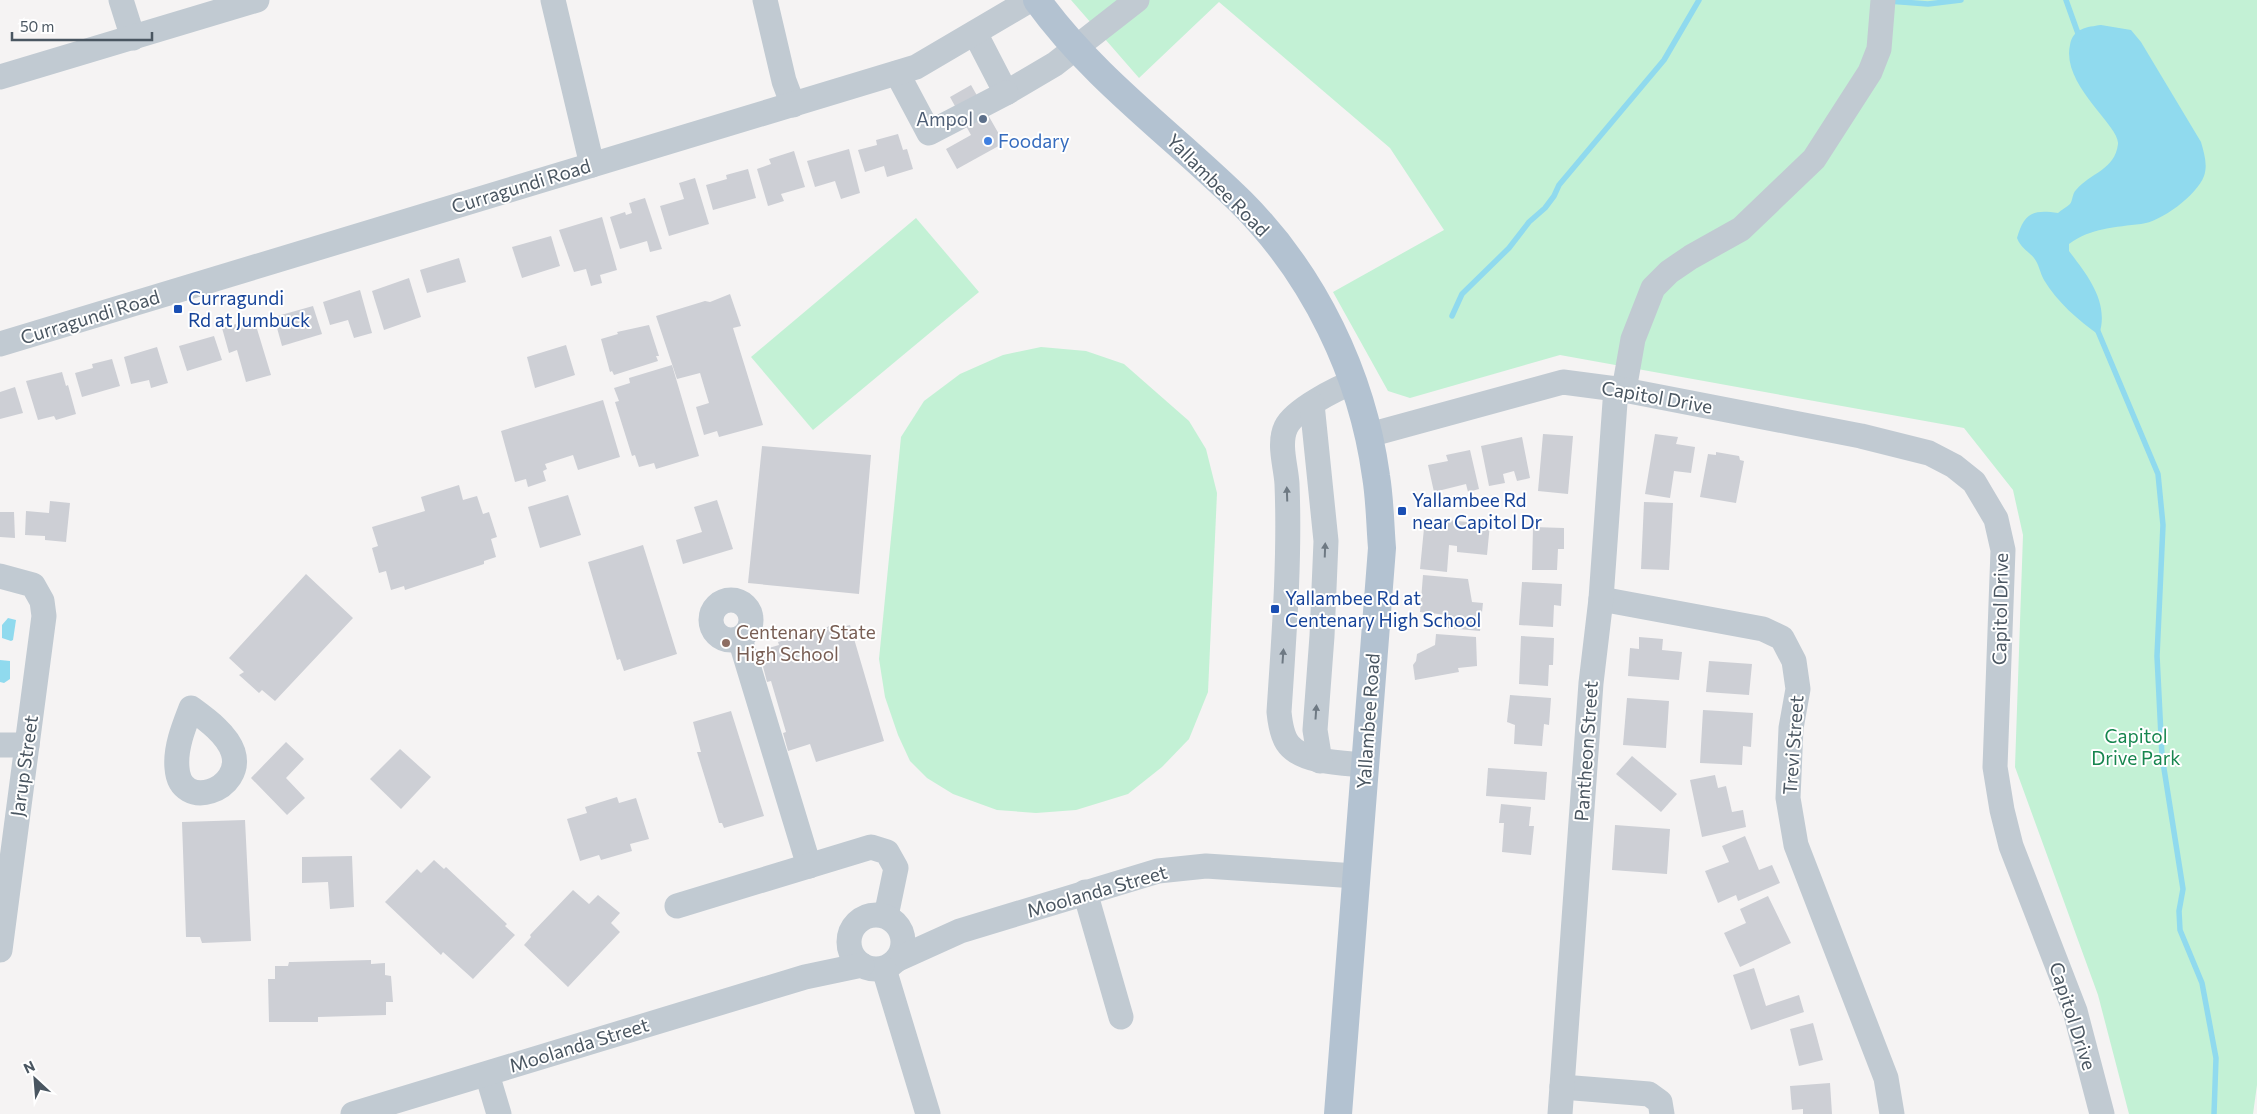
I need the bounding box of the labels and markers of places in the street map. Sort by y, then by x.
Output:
place label: Ampol [916,107,973,130]
marker: Ampol [977,113,989,125]
place label: Foodary [998,129,1070,152]
marker: Foodary [982,135,994,147]
place label: Curragundi Rd at Jumbuck [188,286,310,331]
marker: Curragundi Rd at Jumbuck [172,303,184,315]
place label: Yallambee Rd near Capitol Dr [1412,488,1543,533]
marker: Yallambee Rd near Capitol Dr [1396,505,1408,517]
place label: Yallambee Rd at Centenary High School [1285,586,1481,631]
marker: Yallambee Rd at Centenary High School [1269,603,1281,615]
place label: Centenary State High School [736,620,876,665]
marker: Centenary State High School [720,637,732,649]

